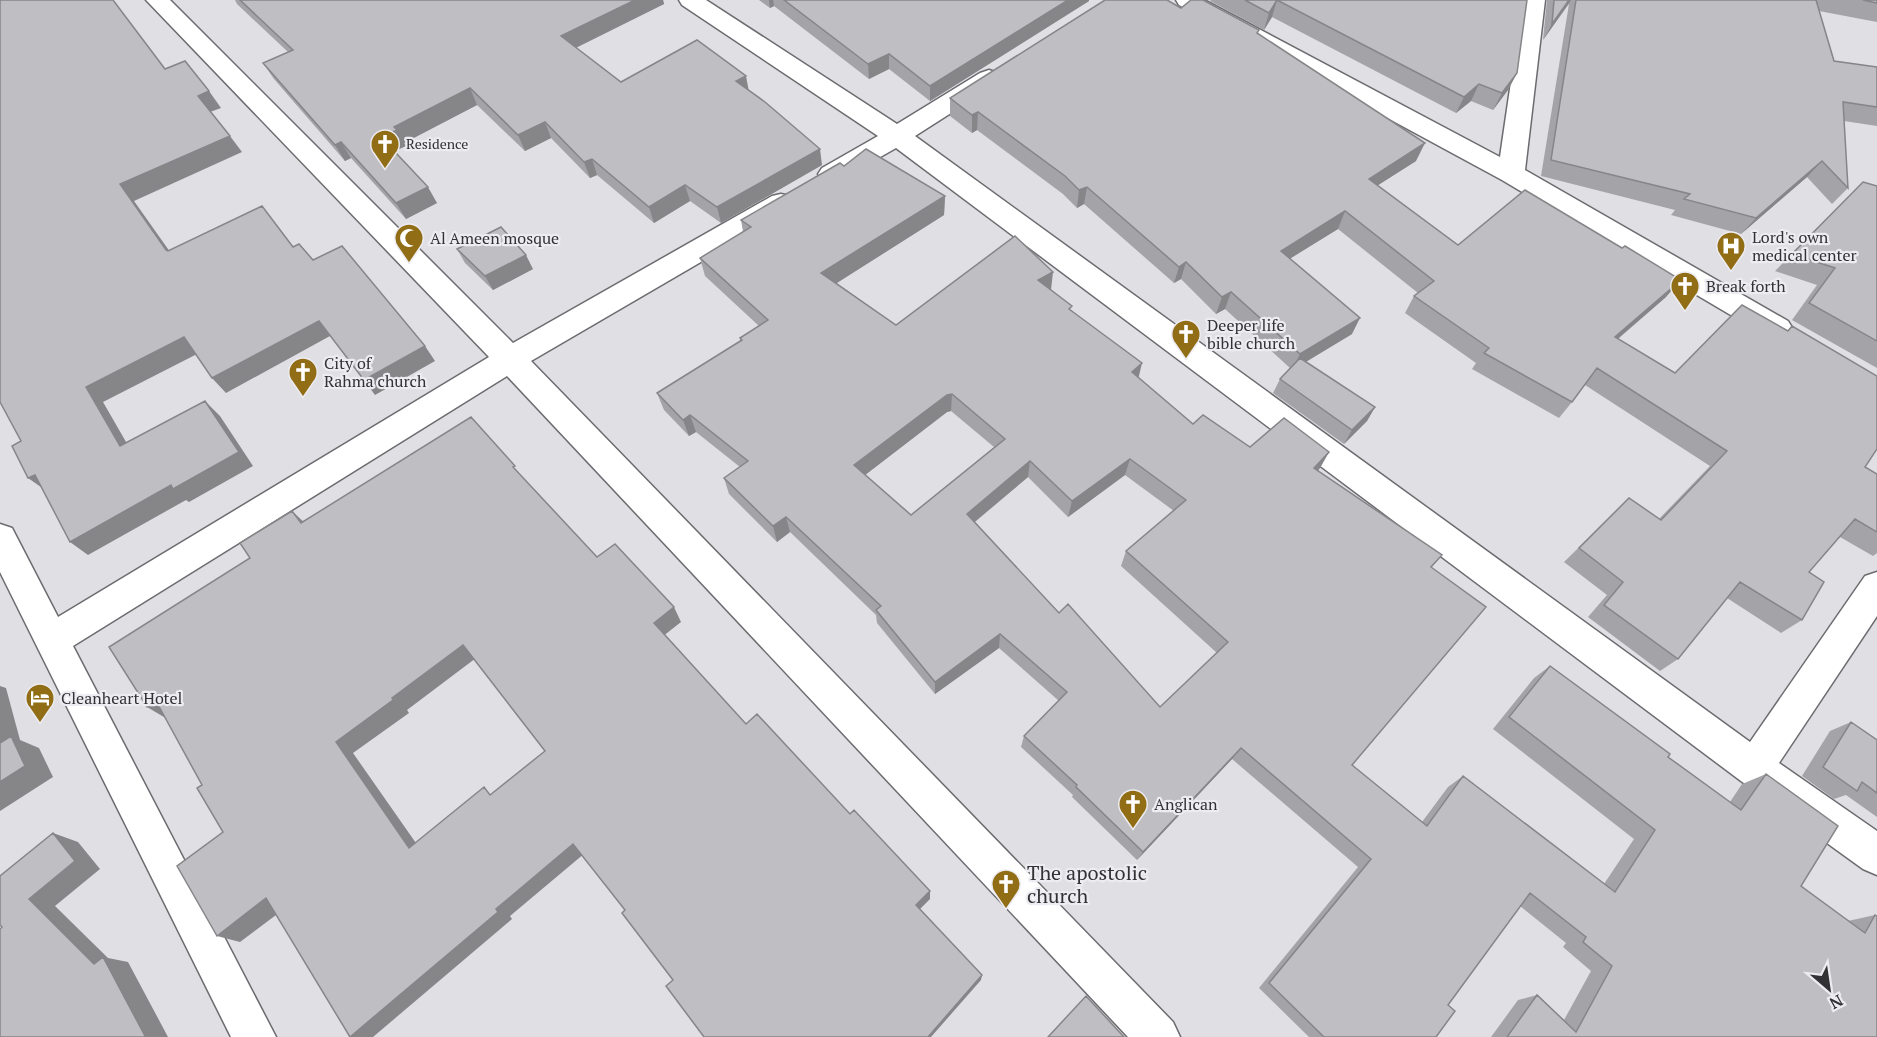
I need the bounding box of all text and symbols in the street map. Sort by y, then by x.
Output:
church icon: Residence [369,128,401,170]
place label: Residence [406,134,468,153]
mosque icon: Al Ameen mosque [393,222,425,264]
place label: Lord's own medical center [1752,226,1857,266]
place label: Al Ameen mosque [430,227,559,249]
hospital icon: Lord's own medical center [1715,230,1747,272]
church icon: Break forth [1669,270,1701,312]
place label: Break forth [1706,275,1786,297]
place label: Deeper life bible church [1207,314,1296,354]
church icon: Deeper life bible church [1170,318,1202,360]
place label: City of Rahma church [324,352,427,392]
church icon: City of Rahma church [287,356,319,398]
hotel icon: Cleanheart Hotel [24,682,56,724]
place label: Cleanheart Hotel [61,687,183,709]
church icon: Anglican [1117,788,1149,830]
place label: Anglican [1154,793,1218,815]
place label: The apostolic church [1027,859,1147,909]
church icon: The apostolic church [990,868,1022,910]
north arrow [1799,959,1859,1019]
text: N [1826,990,1847,1015]

